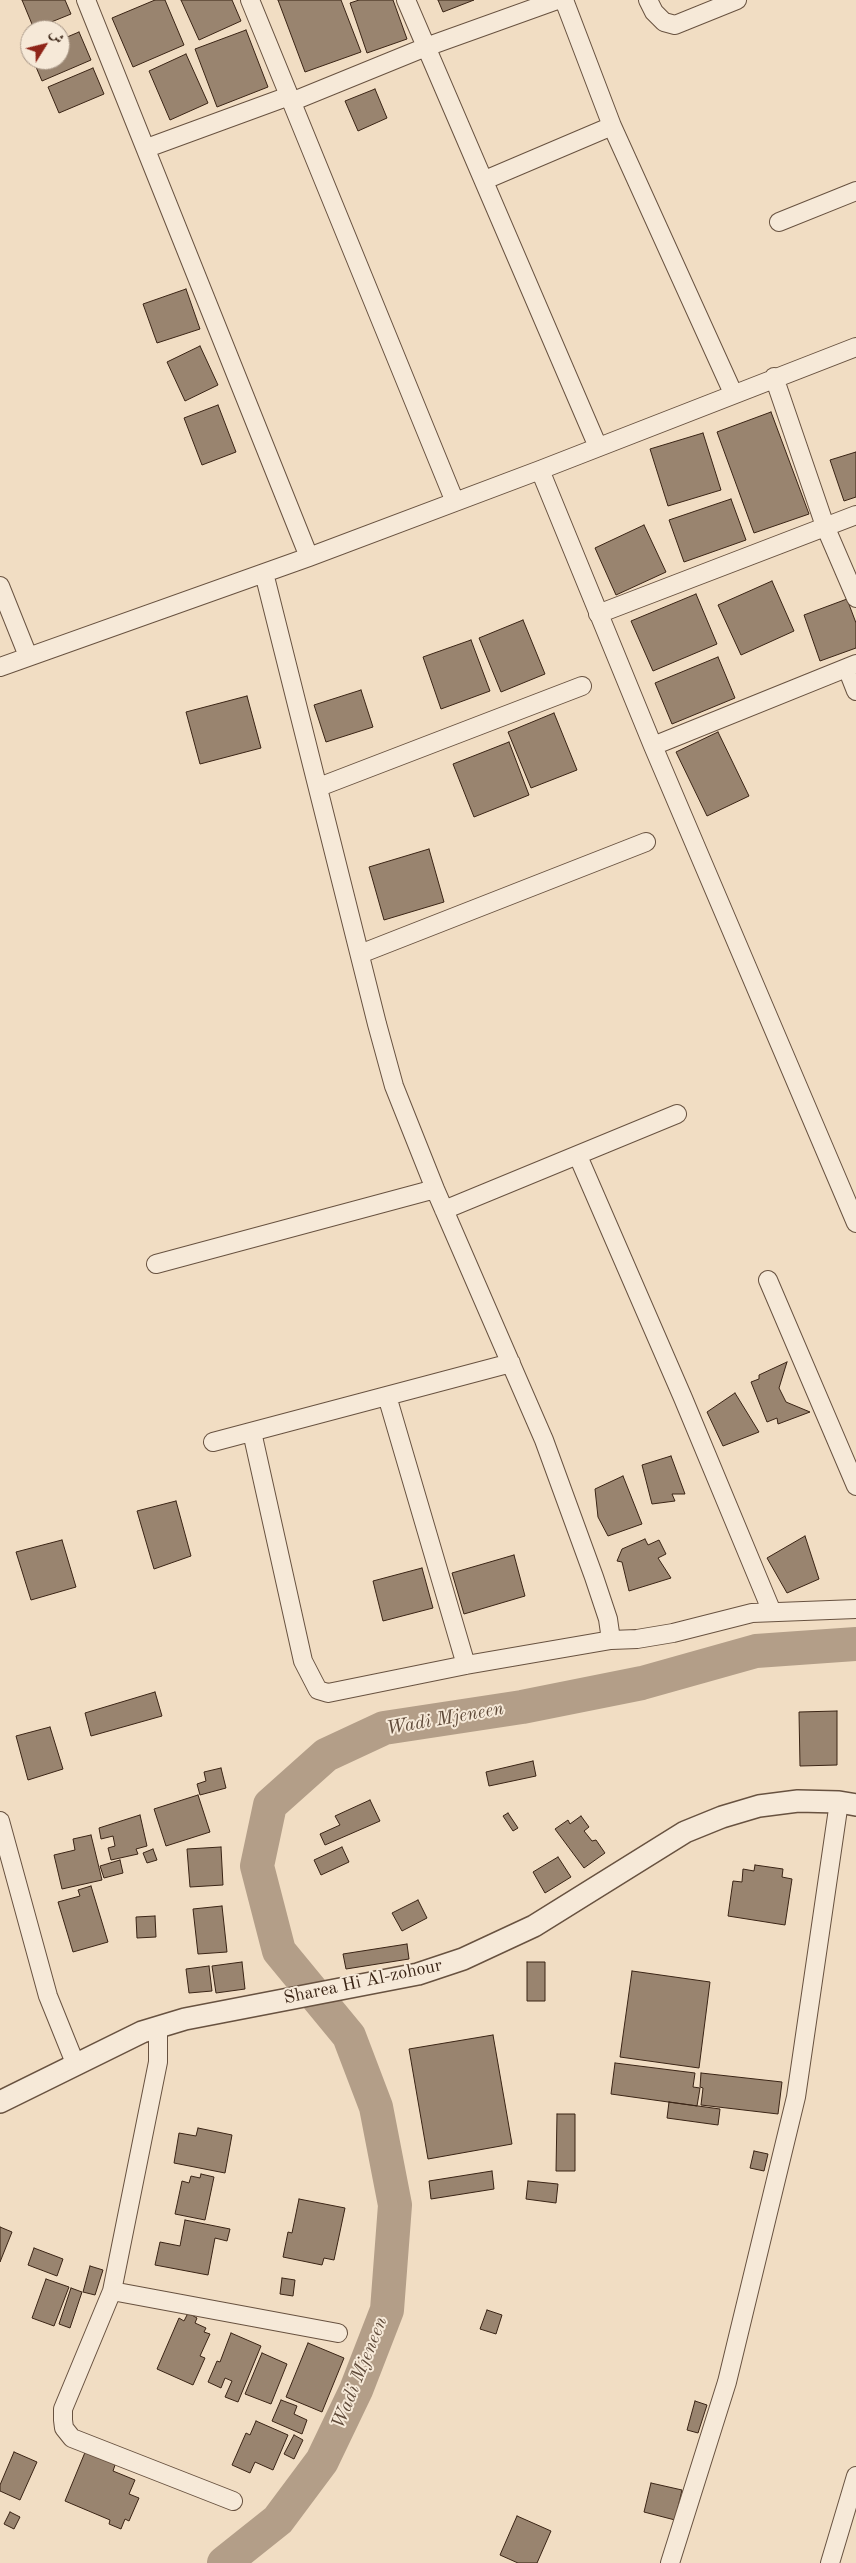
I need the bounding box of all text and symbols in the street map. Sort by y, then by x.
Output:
north arrow [20,20,70,70]
text: ش [47,27,66,46]
water label: Wadi Mjeneen [384,1697,506,1741]
street label: Sharea Hi Al-zohour [282,1955,444,2009]
water label: Wadi Mjeneen [327,2313,393,2433]

